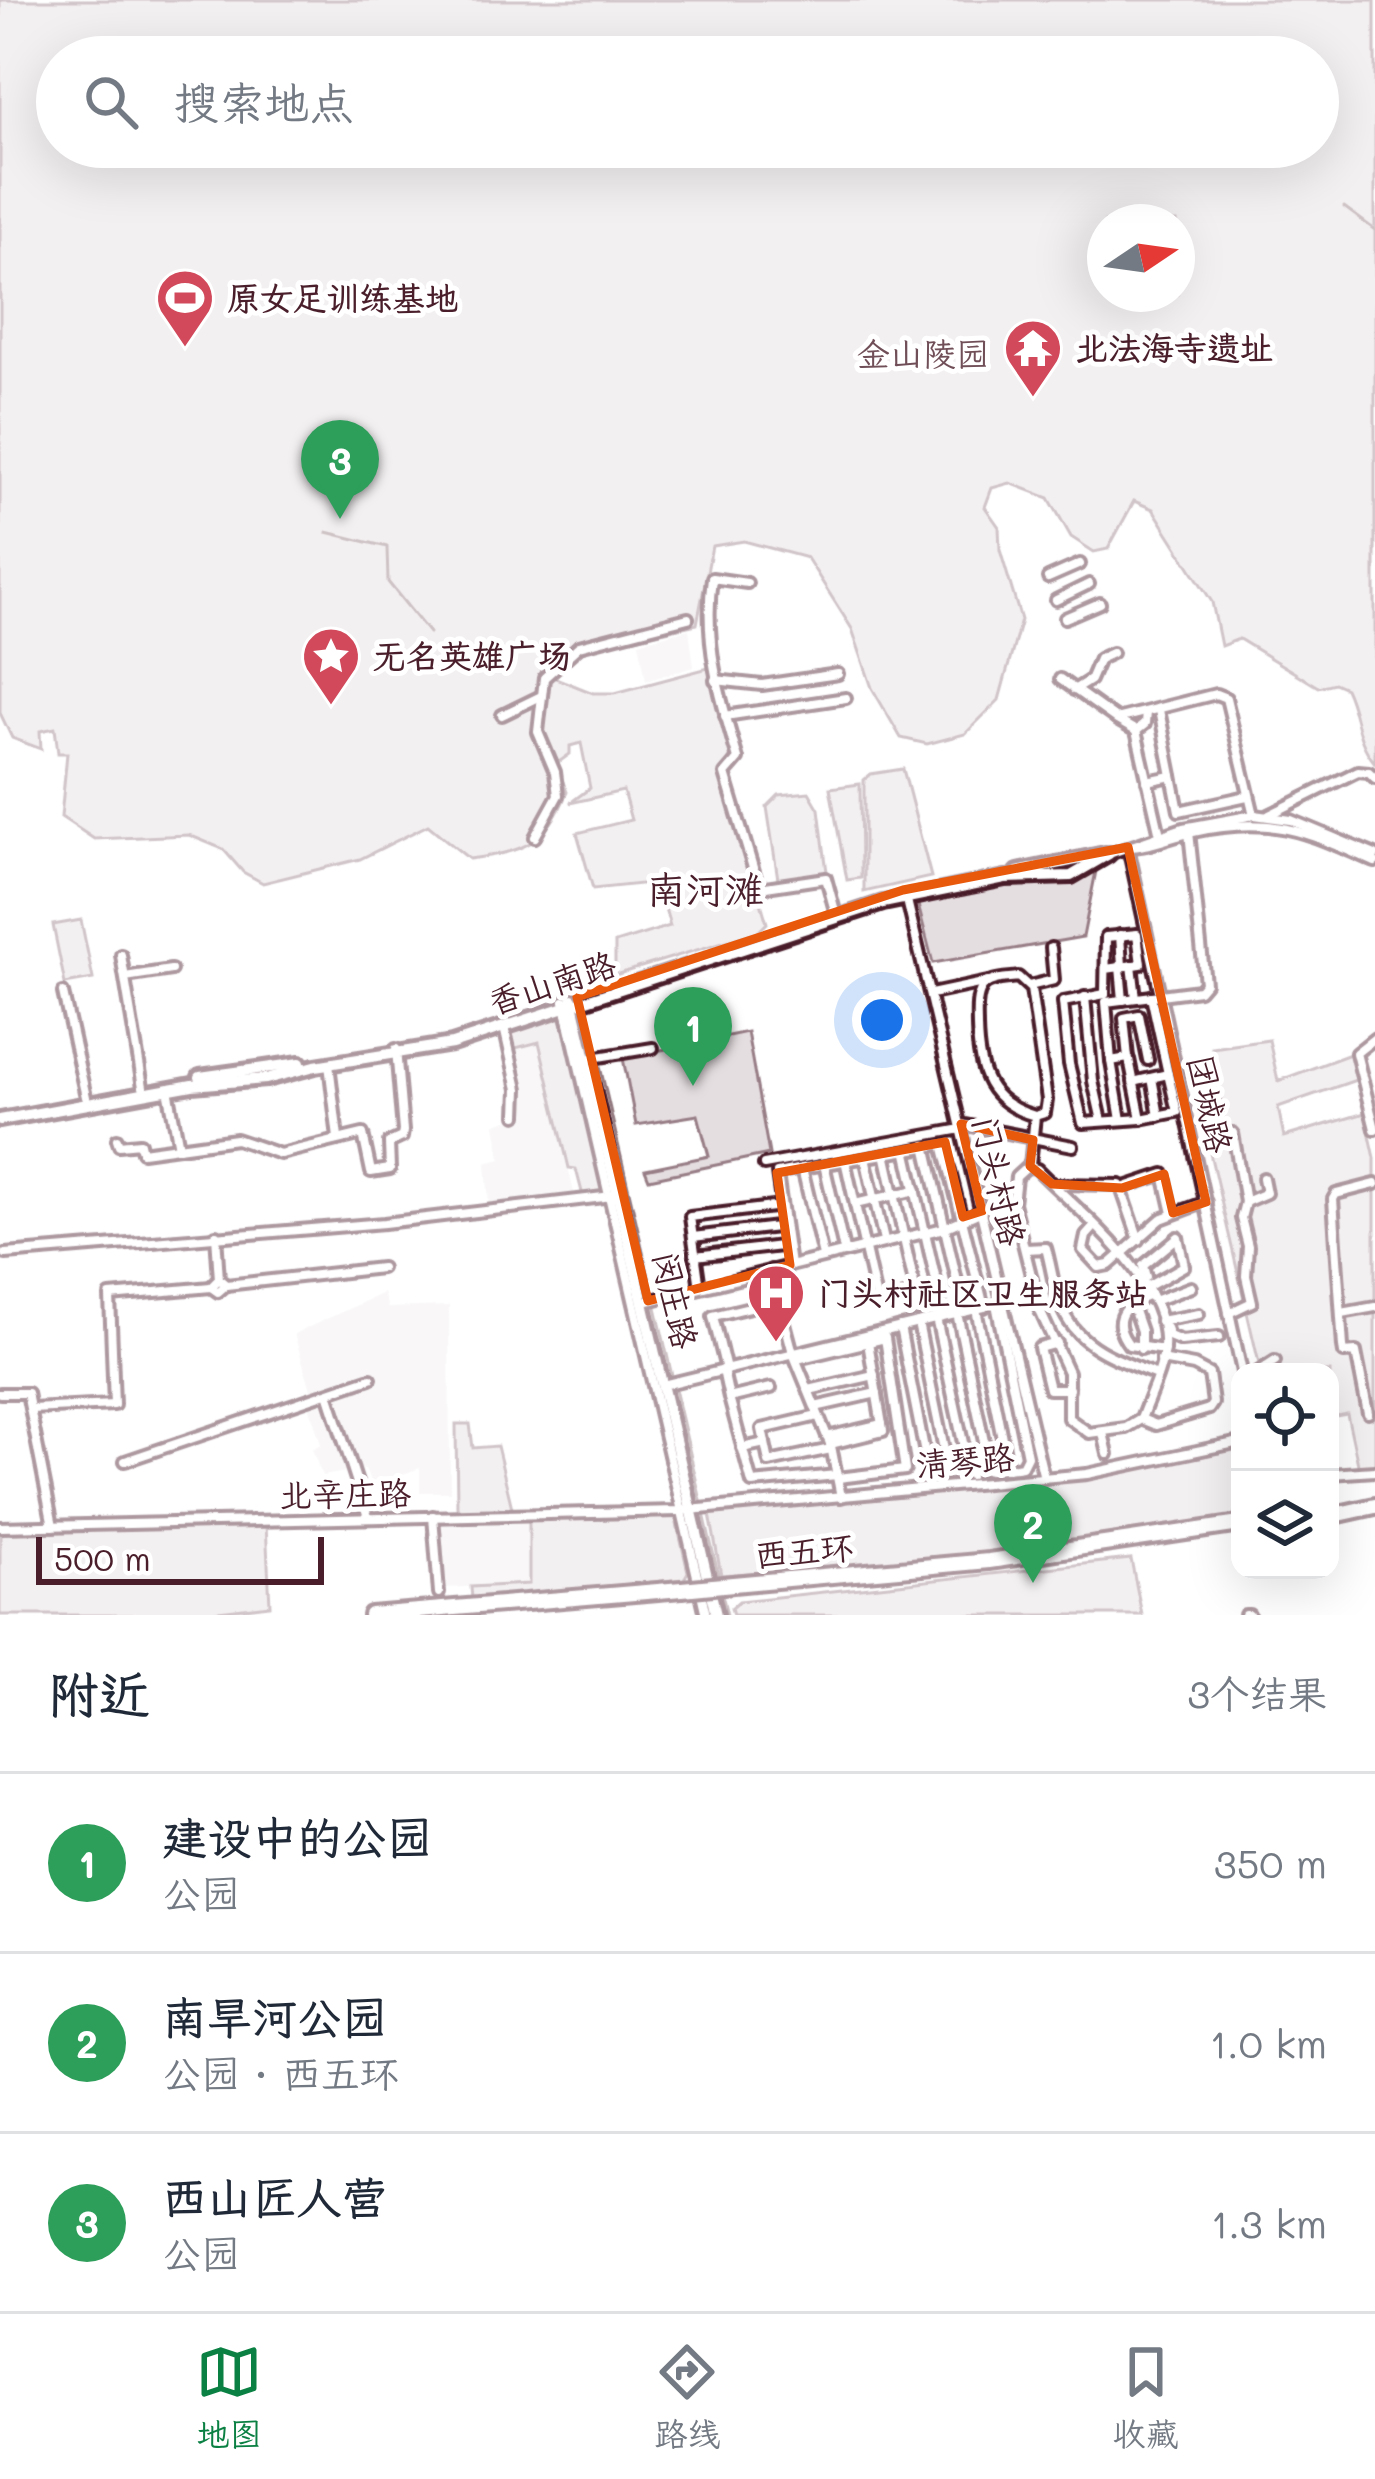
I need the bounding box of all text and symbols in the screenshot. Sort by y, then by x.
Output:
search box [36,36,1339,168]
icon: search [78,69,144,135]
text: 搜索地点 [174,72,354,130]
north arrow [1087,204,1195,312]
sports icon: 原女足训练基地 [154,267,216,349]
place label: 原女足训练基地 [227,275,458,318]
temple icon: 北法海寺遗址 [1002,317,1064,399]
place label: 北法海寺遗址 [1075,325,1273,368]
park label: 金山陵园 [857,331,989,374]
pin: 3 [301,420,379,519]
place icon: 无名英雄广场 [300,625,362,707]
place label: 无名英雄广场 [373,633,571,676]
district label: 南河滩 [646,863,764,914]
street label: 香山南路 [482,941,621,1022]
pin: 1 [654,987,732,1086]
your location [852,990,912,1050]
street label: 团城路 [1180,1051,1243,1157]
street label: 门头村路 [965,1112,1036,1250]
street label: 闵庄路 [644,1247,709,1353]
hospital icon: 门头村社区卫生服务站 [745,1262,807,1344]
place label: 门头村社区卫生服务站 [818,1270,1148,1313]
map controls [1231,1363,1339,1579]
button: locate [1231,1363,1339,1471]
street label: 清琴路 [914,1434,1016,1485]
street label: 北辛庄路 [279,1470,411,1515]
button: layers [1231,1471,1339,1579]
pin: 2 [994,1484,1072,1583]
street label: 西五环 [753,1524,855,1575]
scale bar [36,1531,324,1584]
text: 500 m [54,1536,151,1579]
text: 附近 [48,1659,150,1726]
text: 3个结果 [1187,1667,1327,1718]
text: 建设中的公园 [162,1807,432,1865]
text: 1 [78,1837,96,1888]
text: 350 m [1214,1837,1327,1888]
text: 公园 [162,1867,240,1918]
text: 南旱河公园 [162,1987,387,2045]
text: 2 [76,2017,98,2068]
text: 1.0 km [1210,2017,1327,2068]
text: 公园 · 西五环 [162,2047,399,2098]
text: 西山匠人营 [162,2167,387,2225]
text: 3 [75,2197,99,2248]
text: 1.3 km [1211,2197,1327,2248]
text: 公园 [162,2227,240,2278]
tab: 地图 [196,2339,262,2455]
tab: 路线 [654,2339,720,2455]
tab: 收藏 [1113,2339,1179,2455]

